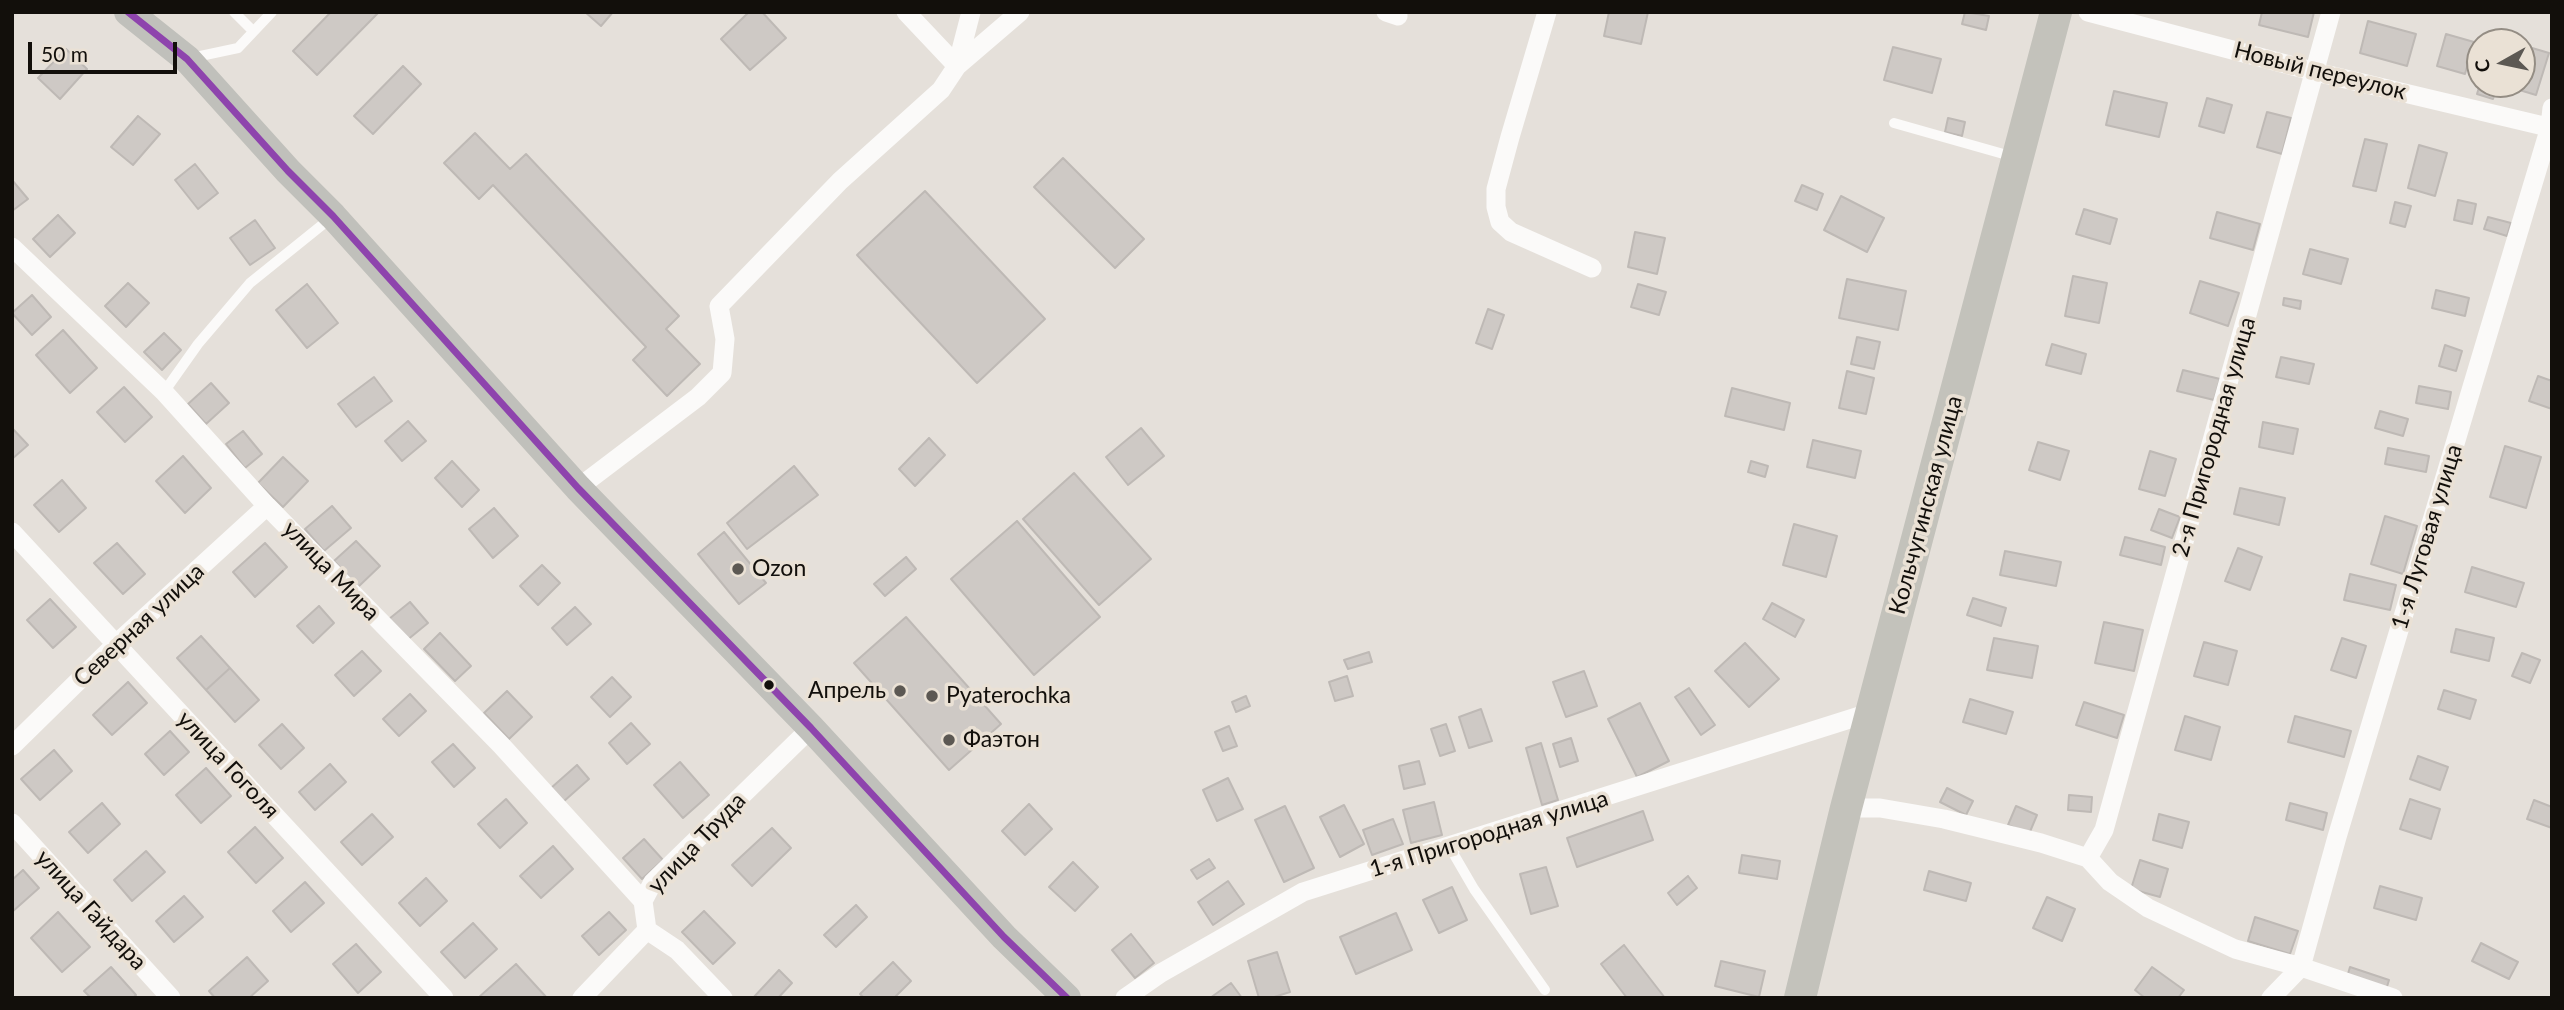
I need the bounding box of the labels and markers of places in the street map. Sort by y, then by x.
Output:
place label: Ozon [752,555,806,583]
marker: Ozon [730,561,746,577]
place label: Апрель [808,677,886,705]
unlabelled marker [762,678,776,692]
place label: Pyaterochka [946,682,1071,710]
marker: Апрель [892,683,908,699]
marker: Pyaterochka [924,688,940,704]
place label: Фаэтон [963,726,1040,754]
marker: Фаэтон [941,732,957,748]

